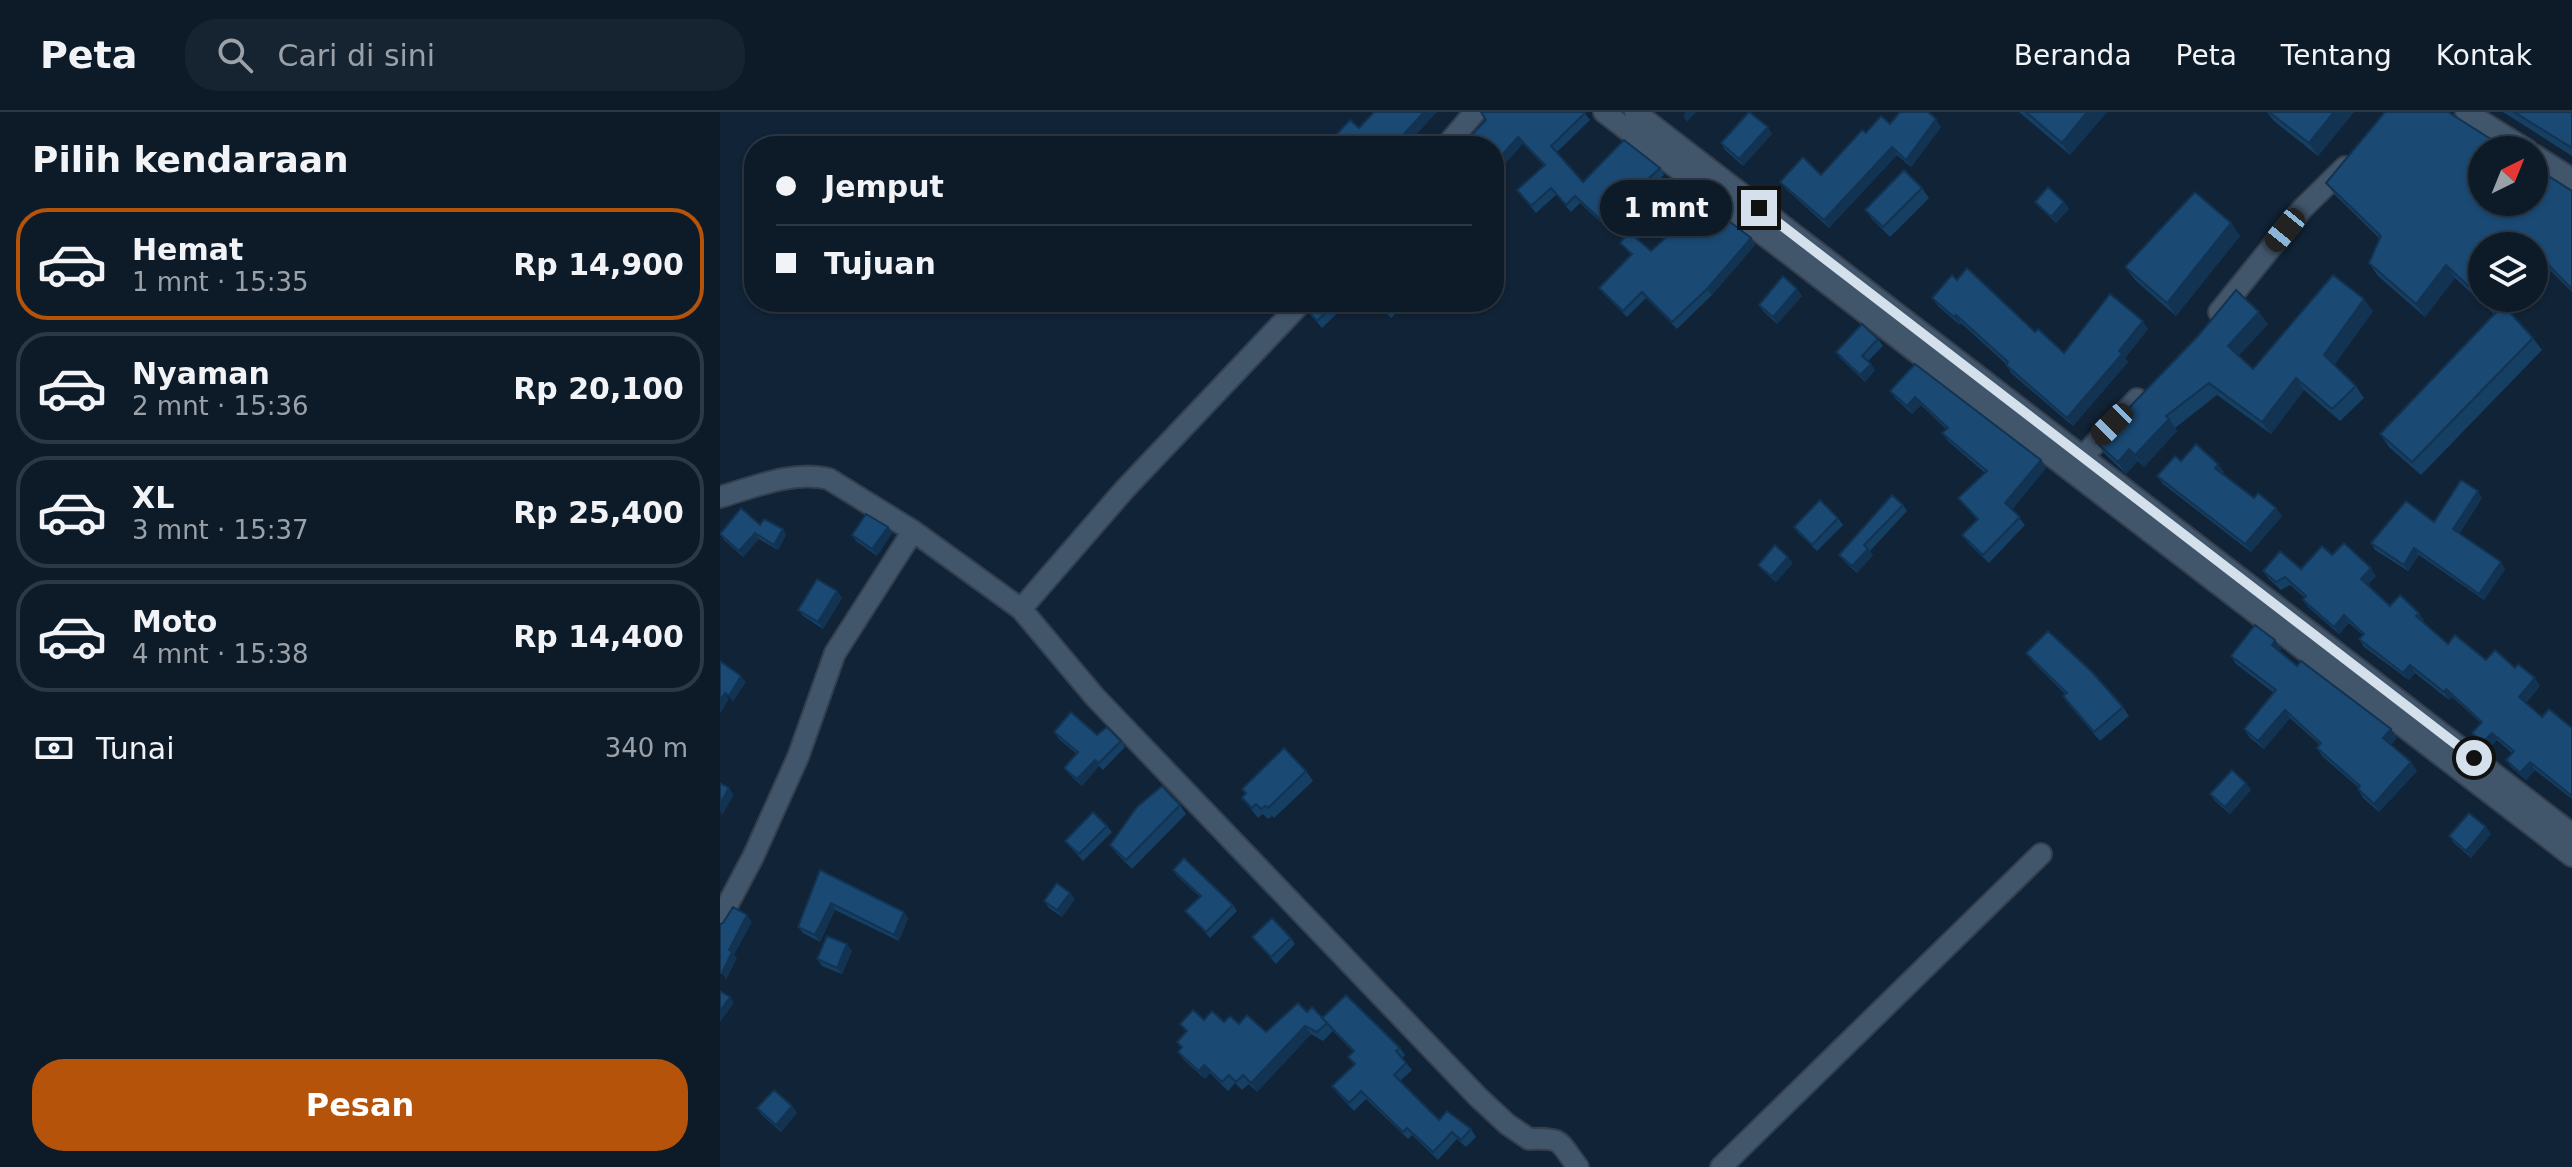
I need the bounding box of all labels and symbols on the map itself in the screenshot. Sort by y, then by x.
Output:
north arrow [2468,136,2548,216]
callout: 1 mnt [1599,180,1731,236]
route end [1741,190,1777,226]
car [2261,204,2309,256]
car [2087,399,2137,449]
route start [2456,740,2492,776]

